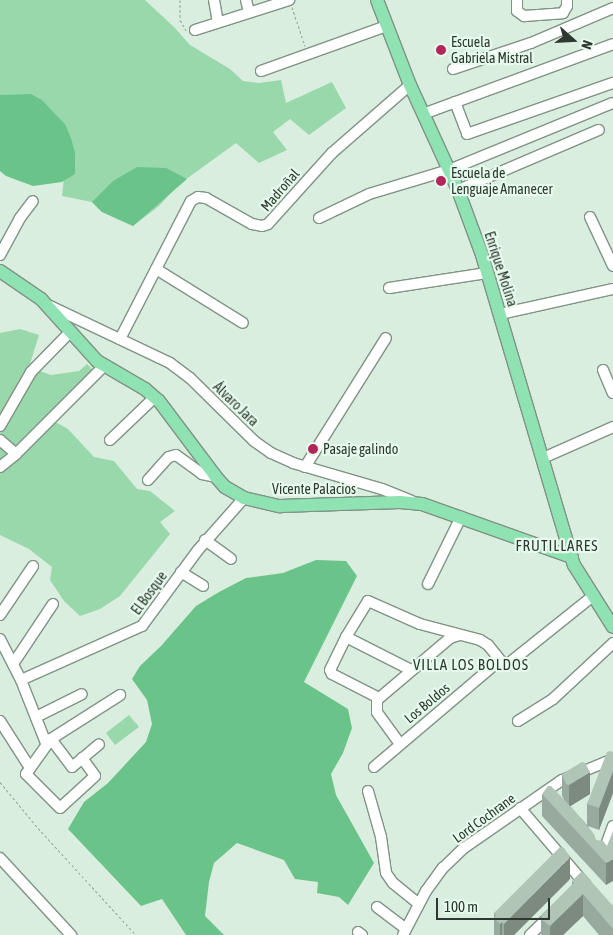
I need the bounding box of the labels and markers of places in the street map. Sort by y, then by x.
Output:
place label: Escuela Gabriela Mistral [451,34,533,66]
marker: Escuela Gabriela Mistral [435,44,447,56]
place label: Escuela de Lenguaje Amanecer [451,165,553,198]
marker: Escuela de Lenguaje Amanecer [435,175,447,187]
place label: Pasaje galindo [323,441,398,457]
marker: Pasaje galindo [307,443,319,455]

